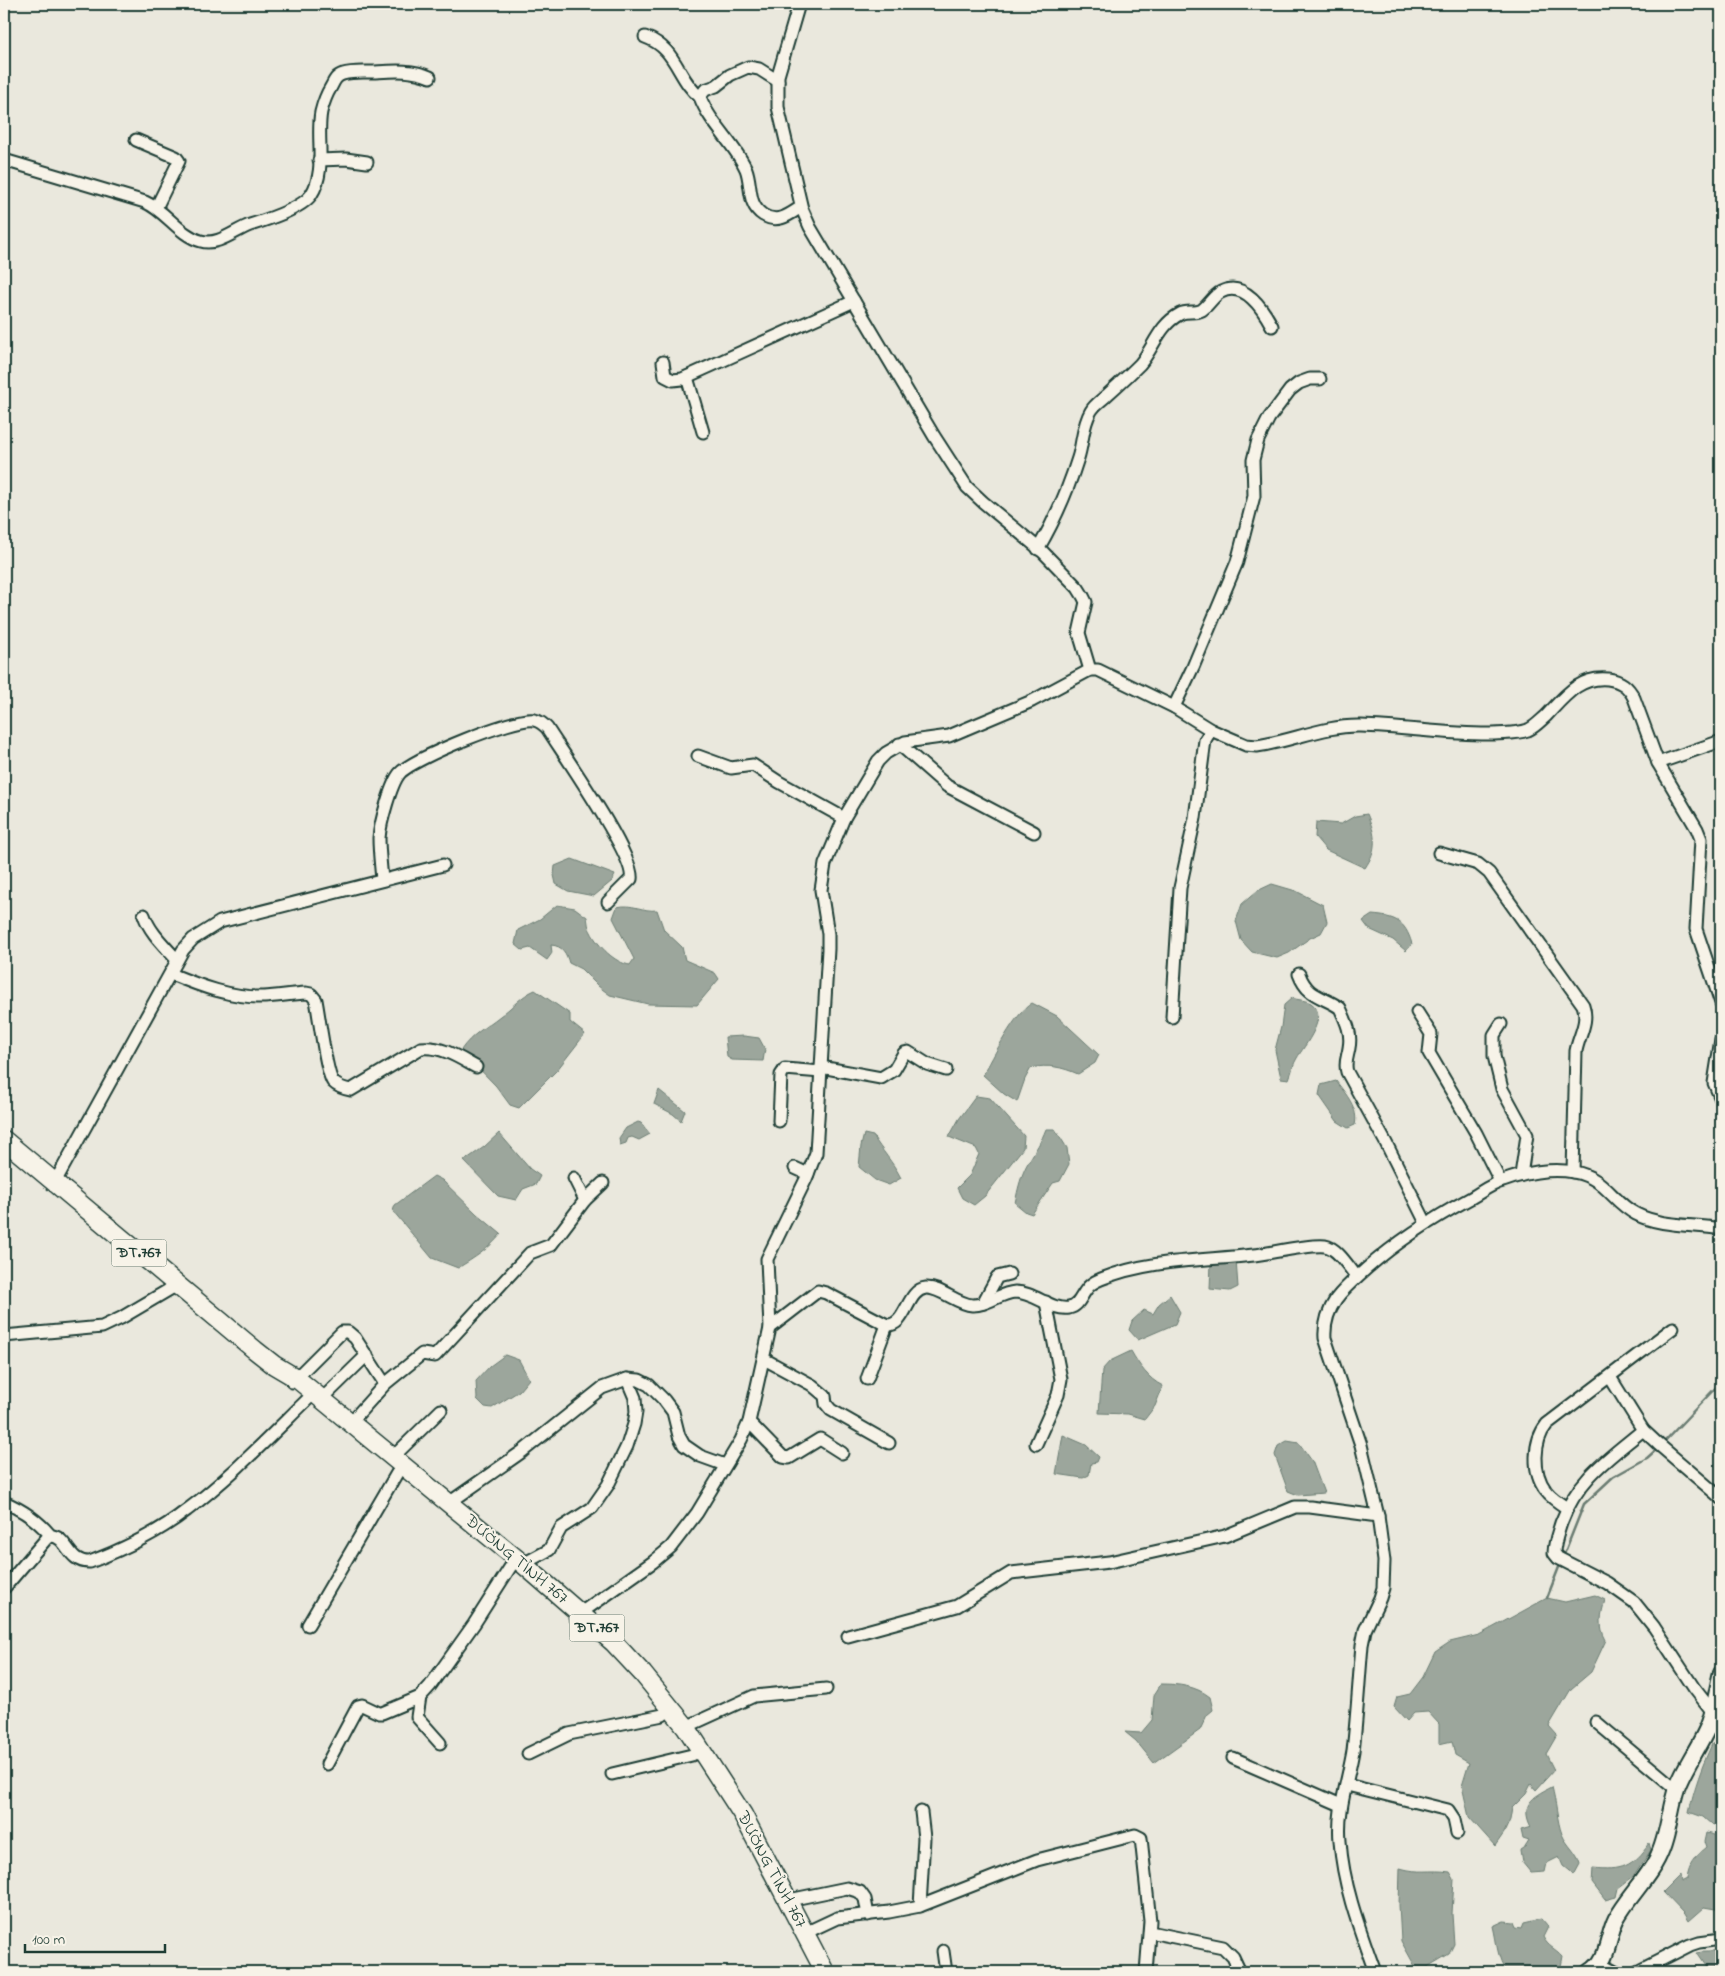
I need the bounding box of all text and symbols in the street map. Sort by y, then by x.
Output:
road number: ĐT.767 [112,1240,166,1266]
street label: ĐƯỜNG TỈNH 767 [458,1508,574,1612]
road number: ĐT.767 [570,1615,624,1642]
street label: ĐƯỜNG TỈNH 767 [729,1806,813,1933]
scale bar [25,1921,165,1953]
text: 100 m [32,1929,65,1951]

